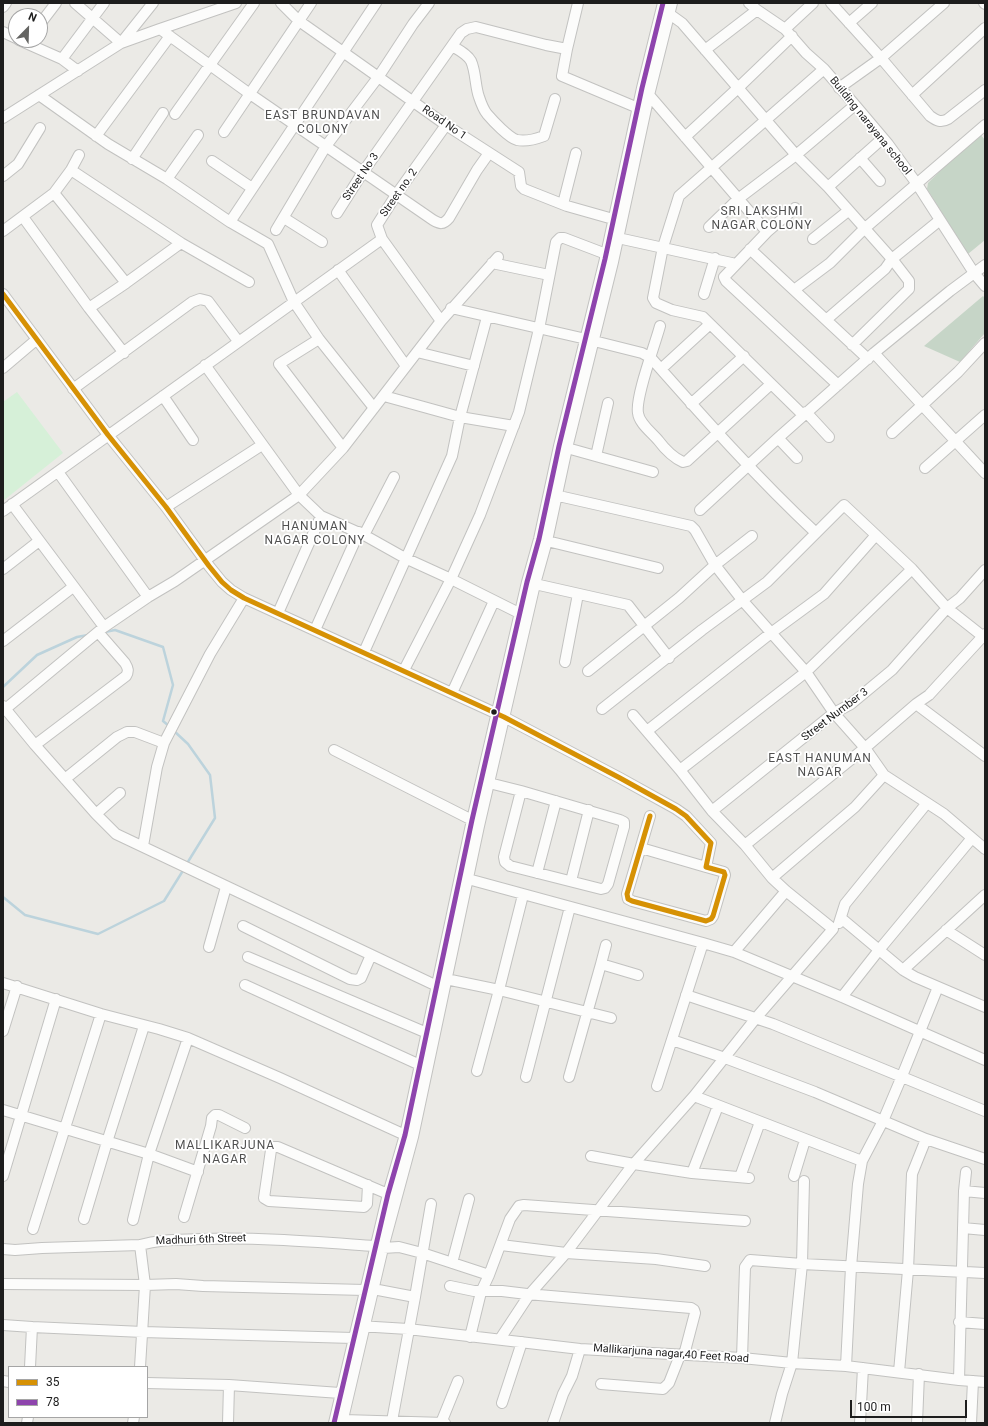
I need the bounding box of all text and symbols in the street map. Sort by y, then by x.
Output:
north arrow [8,8,48,48]
text: N [26,10,39,25]
street label: Building narayana school [826,74,914,178]
street label: Road No 1 [419,103,469,143]
district label: EAST BRUNDAVAN COLONY [265,109,381,137]
street label: Street No 3 [340,151,382,203]
street label: Street no. 2 [378,166,420,220]
district label: SRI LAKSHMI NAGAR COLONY [712,205,812,233]
district label: HANUMAN NAGAR COLONY [265,520,365,548]
street label: Street Number 3 [799,686,871,744]
unlabelled marker [489,707,499,717]
district label: EAST HANUMAN NAGAR [768,752,872,780]
district label: MALLIKARJUNA NAGAR [175,1139,275,1167]
street label: Madhuri 6th Street [155,1232,247,1248]
street label: Mallikarjuna nagar,40 Feet Road [593,1342,749,1366]
legend [8,1366,148,1418]
text: 35 [46,1375,60,1389]
scale bar [852,1392,969,1418]
text: 78 [46,1395,60,1409]
text: 100 m [857,1400,891,1414]

